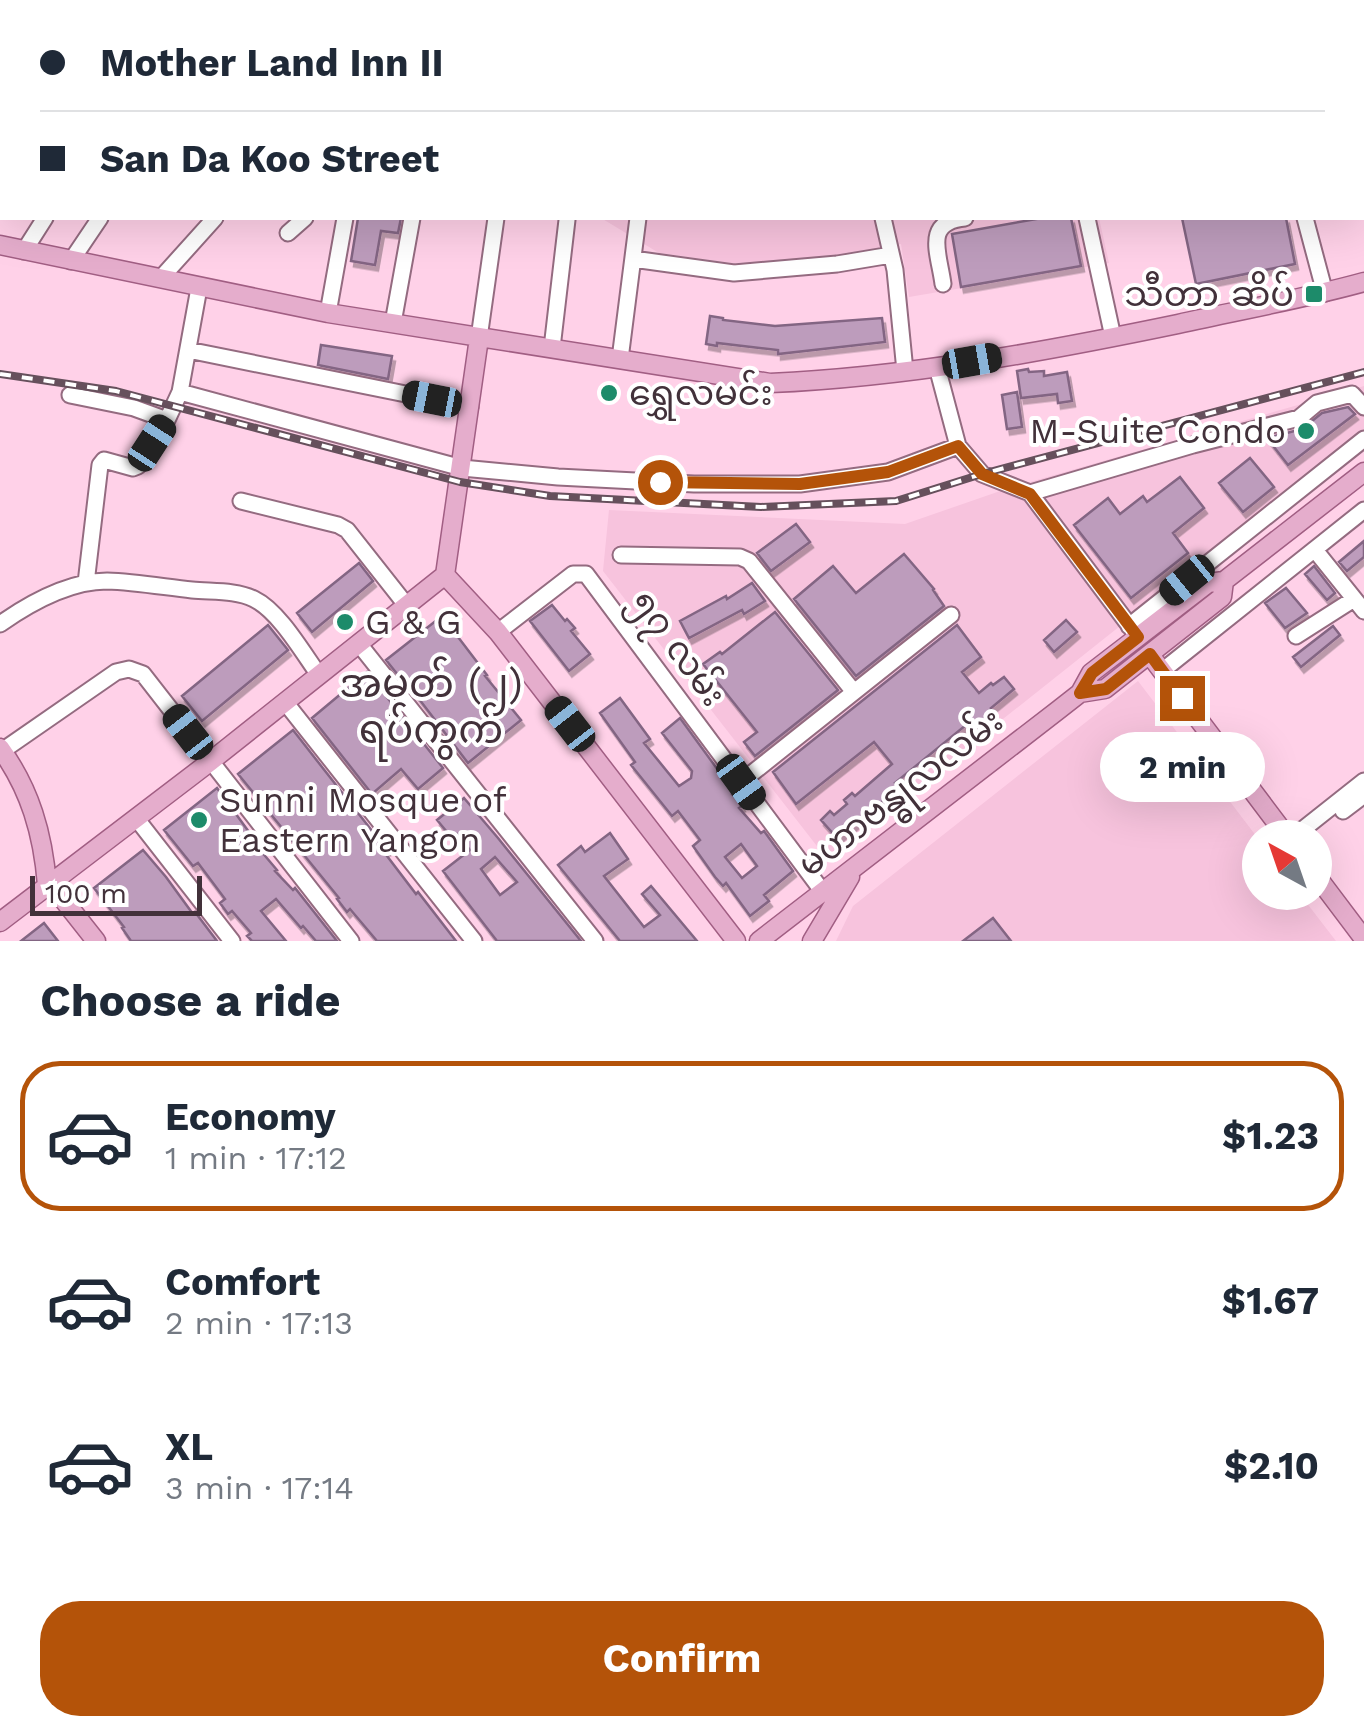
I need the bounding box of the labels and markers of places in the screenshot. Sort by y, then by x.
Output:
place label: သီတာ ဆိပ် [1124,270,1294,315]
marker: သီတာ ဆိပ် [1303,283,1325,305]
place label: ရွှေလမင်း [629,369,773,421]
marker: ရွှေလမင်း [598,382,620,404]
place label: M-Suite Condo [1030,410,1286,452]
marker: M-Suite Condo [1295,420,1317,442]
place label: G & G [365,601,461,643]
marker: G & G [334,611,356,633]
place label: Sunni Mosque of Eastern Yangon [219,779,507,861]
marker: Sunni Mosque of Eastern Yangon [188,809,210,831]

